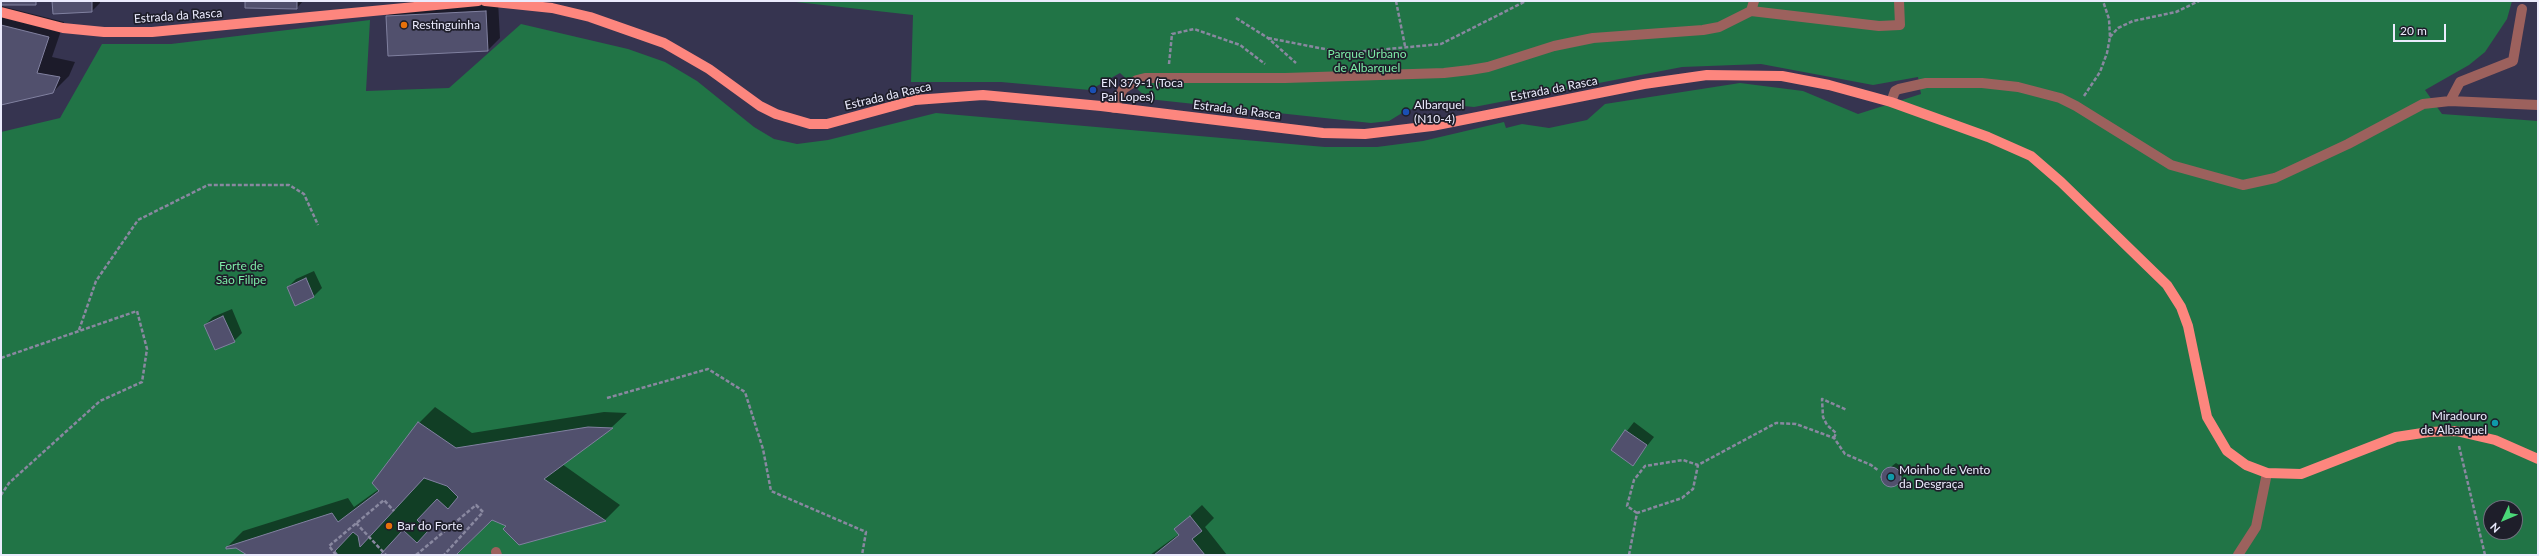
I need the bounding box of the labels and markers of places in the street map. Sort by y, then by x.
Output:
place label: Restinguinha [412,18,480,32]
marker: Restinguinha [399,20,409,30]
place label: EN 379-1 (Toca Pai Lopes) [1101,76,1183,104]
marker: EN 379-1 (Toca Pai Lopes) [1088,85,1098,95]
place label: Albarquel (N10-4) [1414,98,1464,126]
marker: Albarquel (N10-4) [1401,107,1411,117]
place label: Miradouro de Albarquel [2421,409,2487,437]
marker: Miradouro de Albarquel [2490,418,2500,428]
place label: Moinho de Vento da Desgraça [1899,463,1990,491]
marker: Moinho de Vento da Desgraça [1886,472,1896,482]
place label: Bar do Forte [397,519,463,533]
marker: Bar do Forte [384,521,394,531]

